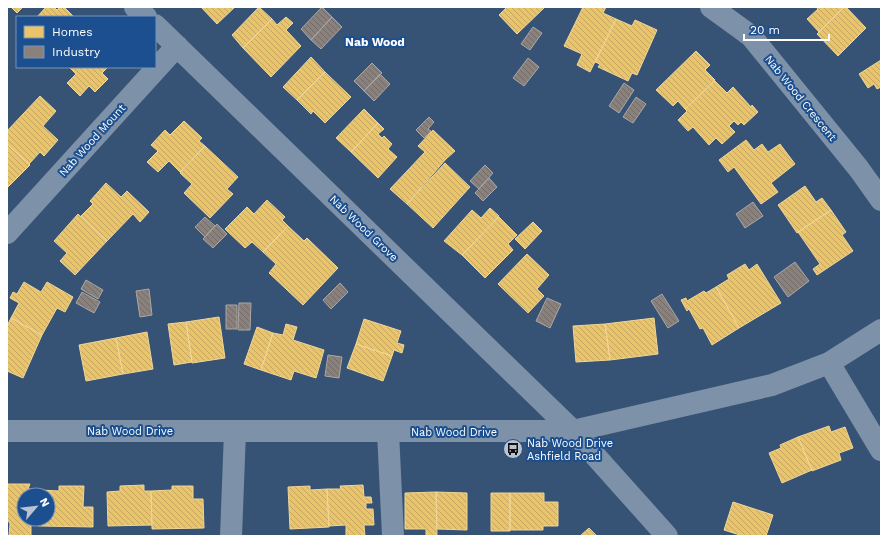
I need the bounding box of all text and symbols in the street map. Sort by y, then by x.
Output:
legend [16,16,156,68]
scale bar [744,16,829,42]
text: 20 m [750,23,780,37]
text: Homes [52,25,93,39]
district label: Nab Wood [345,35,405,49]
text: Industry [52,45,101,59]
street label: Nab Wood Crescent [762,53,839,144]
street label: Nab Wood Mount [57,101,128,179]
street label: Nab Wood Grove [327,193,400,264]
street label: Nab Wood Drive [87,425,173,438]
street label: Nab Wood Drive [411,426,497,439]
place label: Nab Wood Drive Ashfield Road [527,437,613,463]
bus stop icon: Nab Wood Drive Ashfield Road [502,438,524,460]
north arrow [16,487,56,527]
text: N [37,496,52,509]

